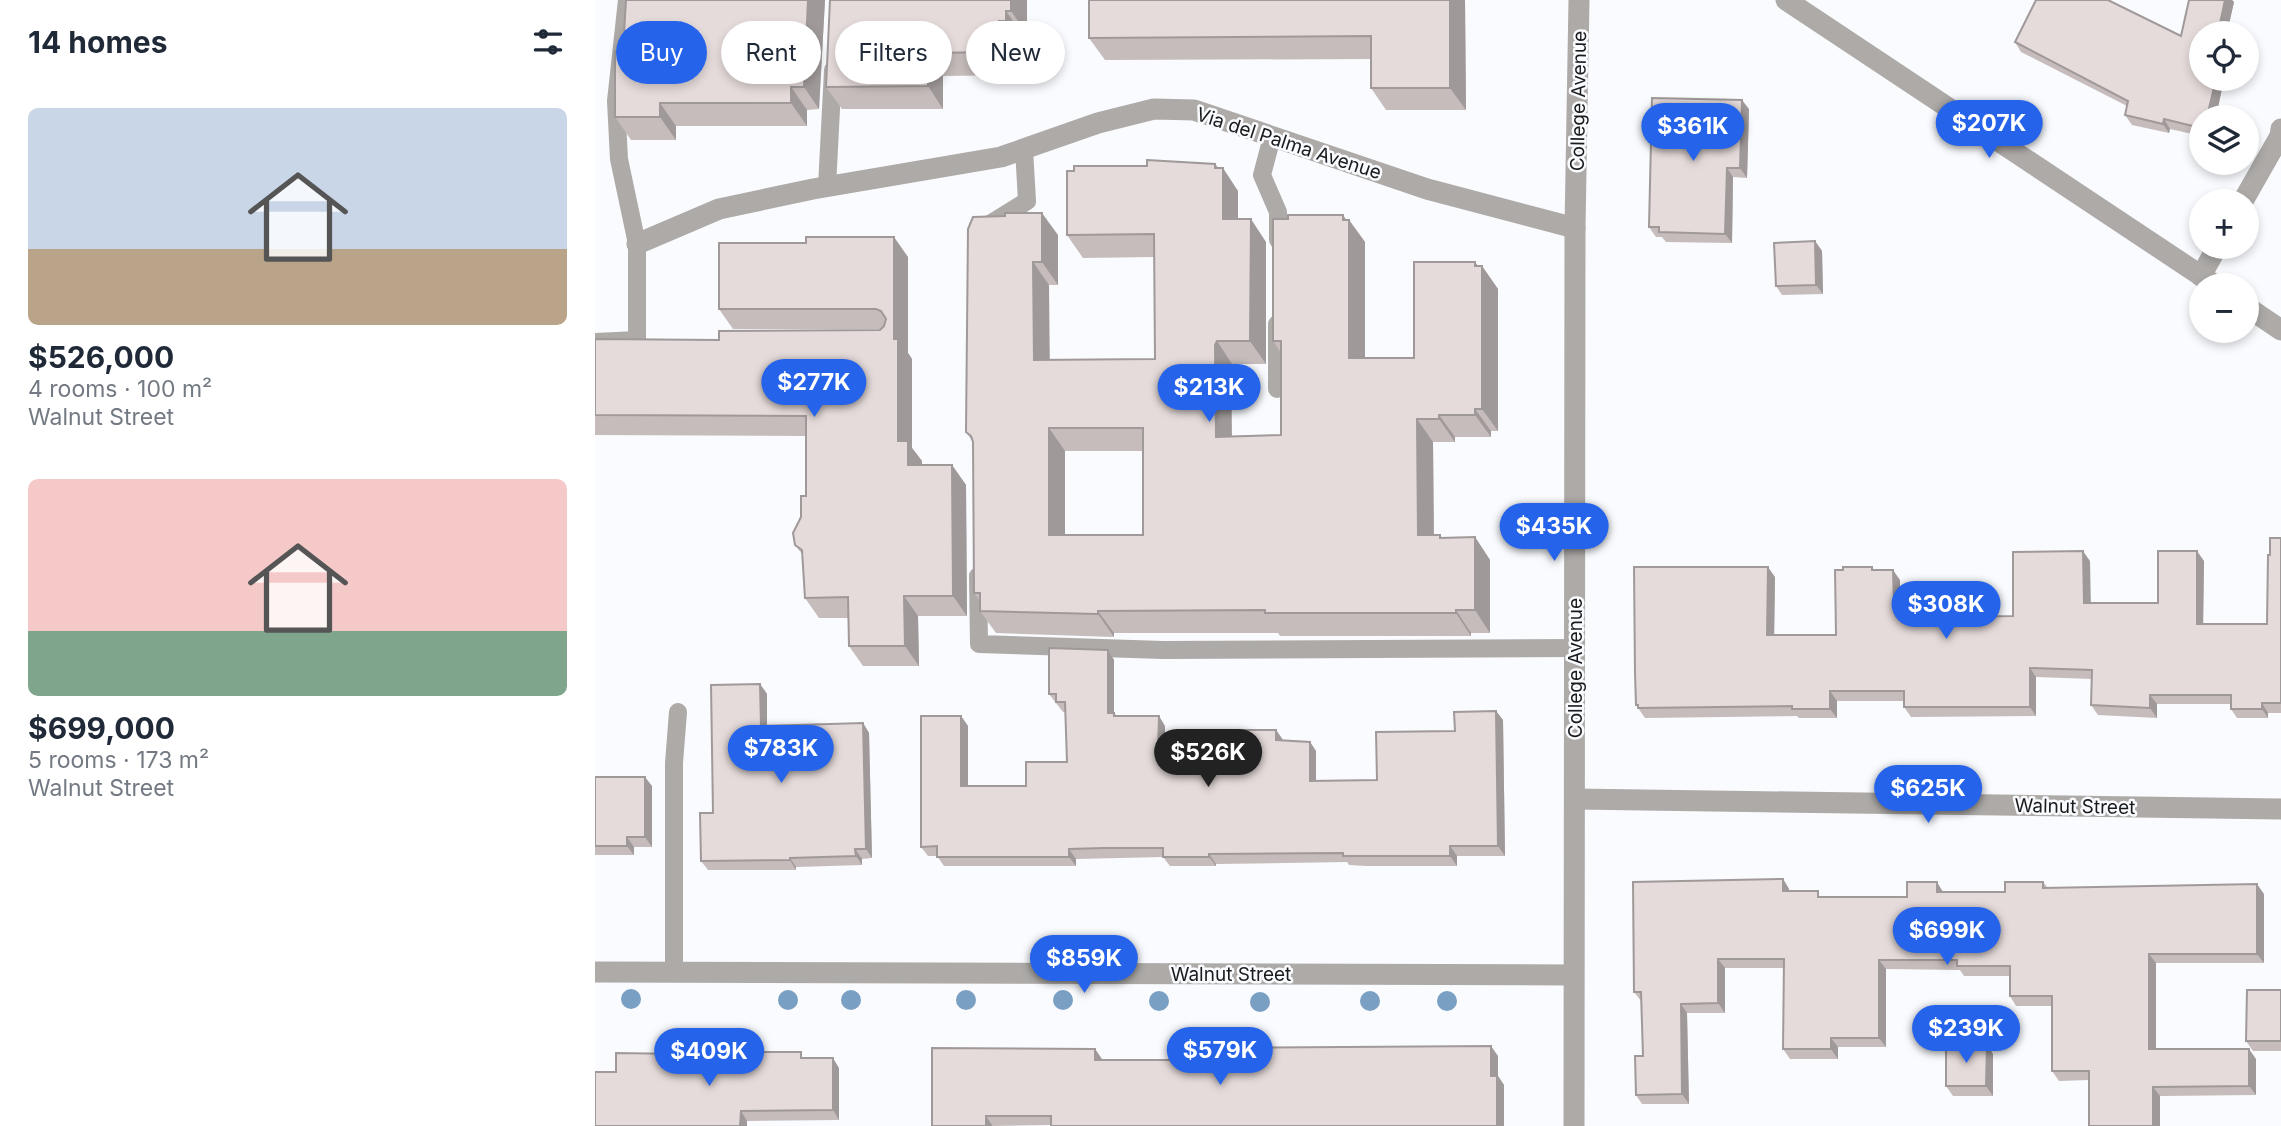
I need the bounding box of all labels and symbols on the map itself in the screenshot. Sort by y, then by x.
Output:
street label: College Avenue [1566,31,1591,171]
pin: $207K [1940,100,2038,160]
street label: Via del Palma Avenue [1193,103,1384,184]
pin: $361K [1644,104,1742,163]
pin: $277K [765,360,863,419]
pin: $213K [1160,364,1258,424]
pin: $435K [1505,504,1603,563]
pin: $308K [1897,582,1995,641]
street label: College Avenue [1564,598,1587,738]
pin: $783K [732,726,830,785]
pin: $526K [1159,730,1257,789]
pin: $625K [1879,766,1977,825]
street label: Walnut Street [2014,794,2136,819]
pin: $699K [1898,908,1996,967]
pin: $859K [1035,936,1133,995]
street label: Walnut Street [1171,963,1291,986]
pin: $239K [1917,1006,2015,1065]
pin: $409K [660,1028,758,1088]
pin: $579K [1171,1028,1269,1087]

